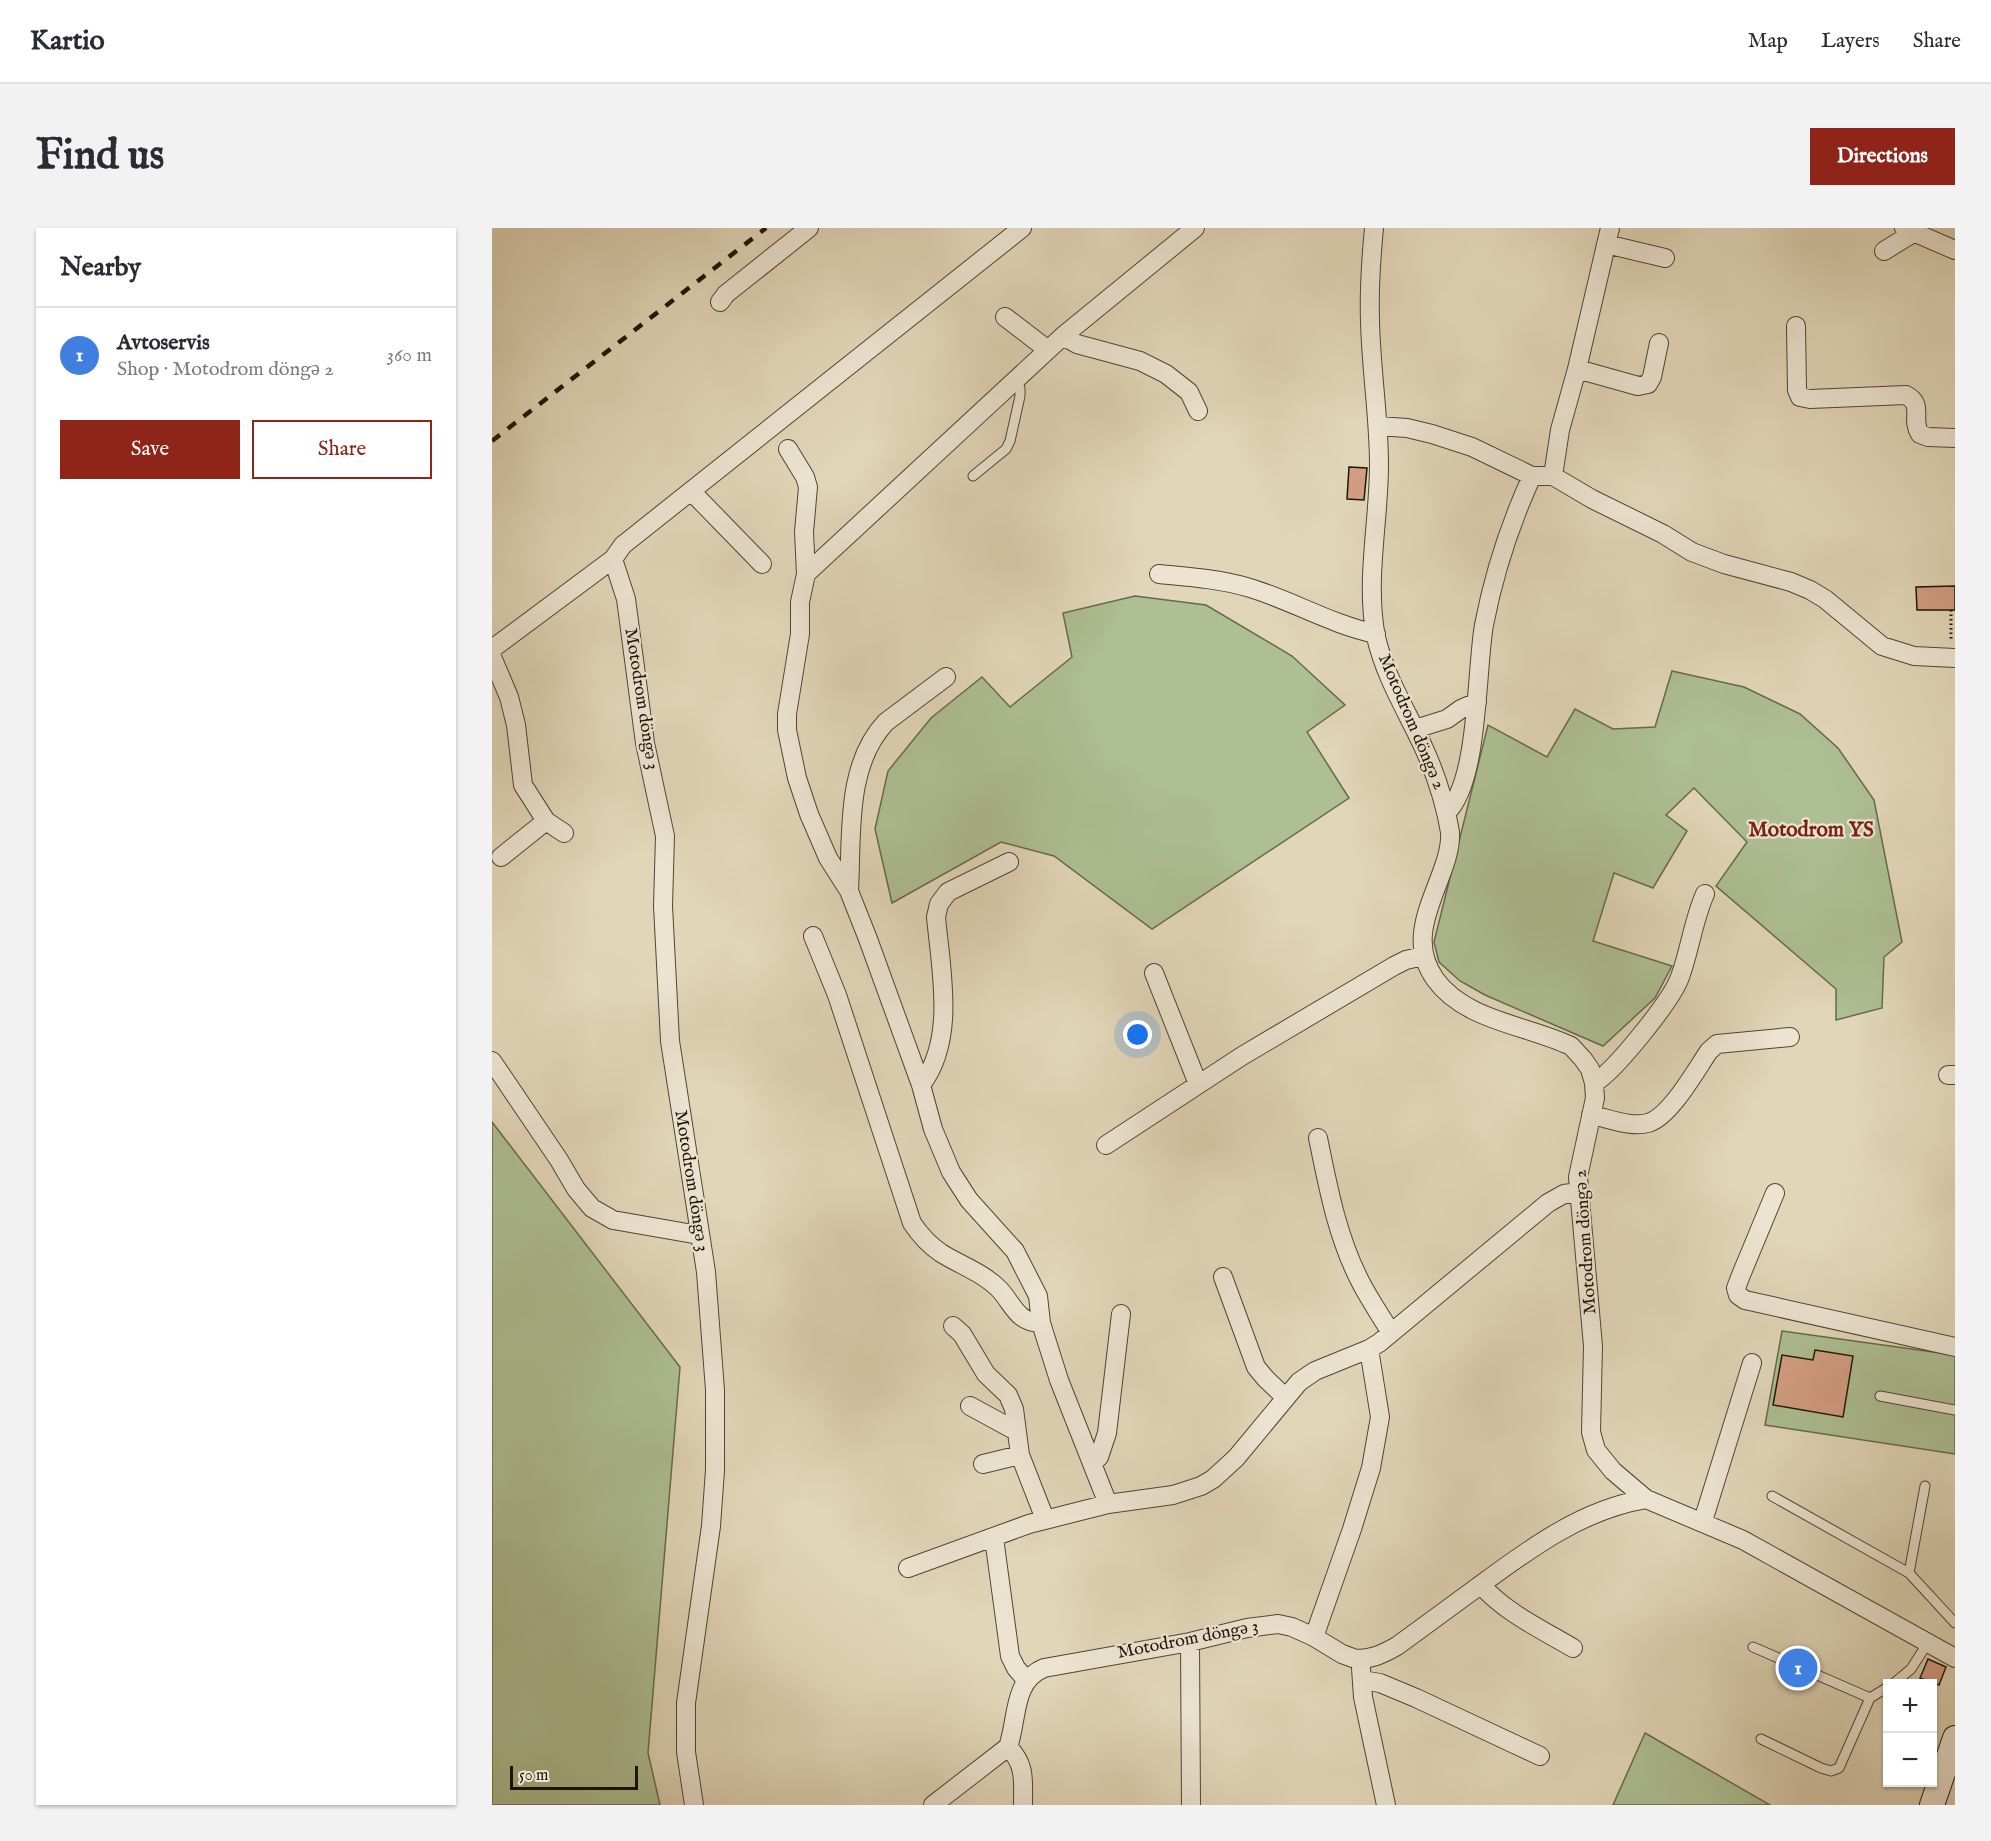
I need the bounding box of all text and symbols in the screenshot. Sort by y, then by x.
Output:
text: Kartio [30,24,105,59]
text: Map [1748,28,1788,55]
text: Layers [1821,28,1880,55]
text: Share [1913,28,1961,55]
button: Directions [1810,128,1955,185]
text: Find us [36,130,164,183]
text: Nearby [60,251,141,284]
text: Avtoservis [117,329,210,357]
text: 1 [76,343,83,368]
text: 360 m [386,343,432,368]
text: Shop · Motodrom döngə 2 [117,357,334,382]
button: Save [60,420,240,479]
button: Share [252,420,432,479]
street label: Motodrom döngə 3 [618,626,664,772]
street label: Motodrom döngə 2 [1372,651,1450,793]
district label: Motodrom YS [1748,817,1874,844]
your location [1123,1020,1152,1049]
street label: Motodrom döngə 3 [668,1108,714,1254]
street label: Motodrom döngə 2 [1569,1169,1603,1315]
street label: Motodrom döngə 3 [1115,1615,1261,1665]
pin: 1 [1778,1646,1818,1690]
map controls [1883,1679,1937,1787]
button: + [1883,1679,1937,1733]
button: − [1883,1733,1937,1787]
scale bar [510,1763,638,1790]
text: 50 m [519,1766,548,1786]

